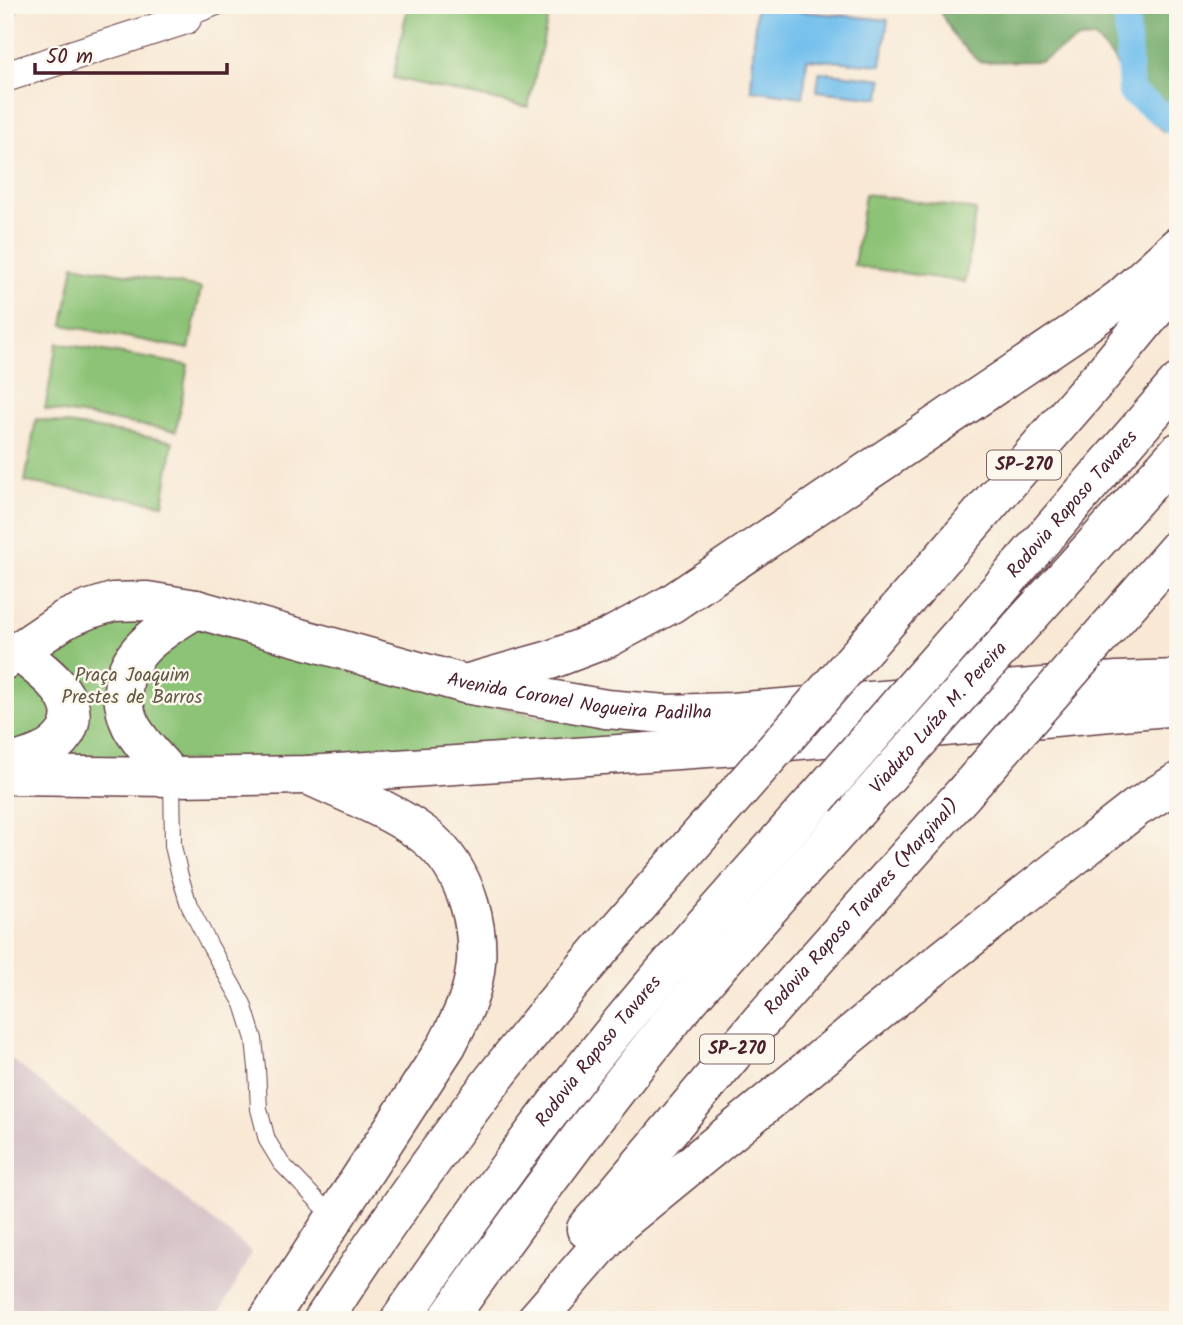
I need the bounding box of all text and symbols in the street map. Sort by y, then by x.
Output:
scale bar [35,32,228,76]
text: 50 m [46,41,93,74]
street label: Rodovia Raposo Tavares [1000,424,1146,586]
road number: SP-270 [987,450,1061,480]
street label: Viaduto Luíza M. Pereira [863,635,1015,801]
park label: Praça Joaquim Prestes de Barros [62,661,202,713]
street label: Avenida Coronel Nogueira Padilha [443,665,712,729]
street label: Rodovia Raposo Tavares (Marginal) [757,792,967,1023]
street label: Rodovia Raposo Tavares [528,969,669,1134]
road number: SP-270 [700,1034,774,1064]

